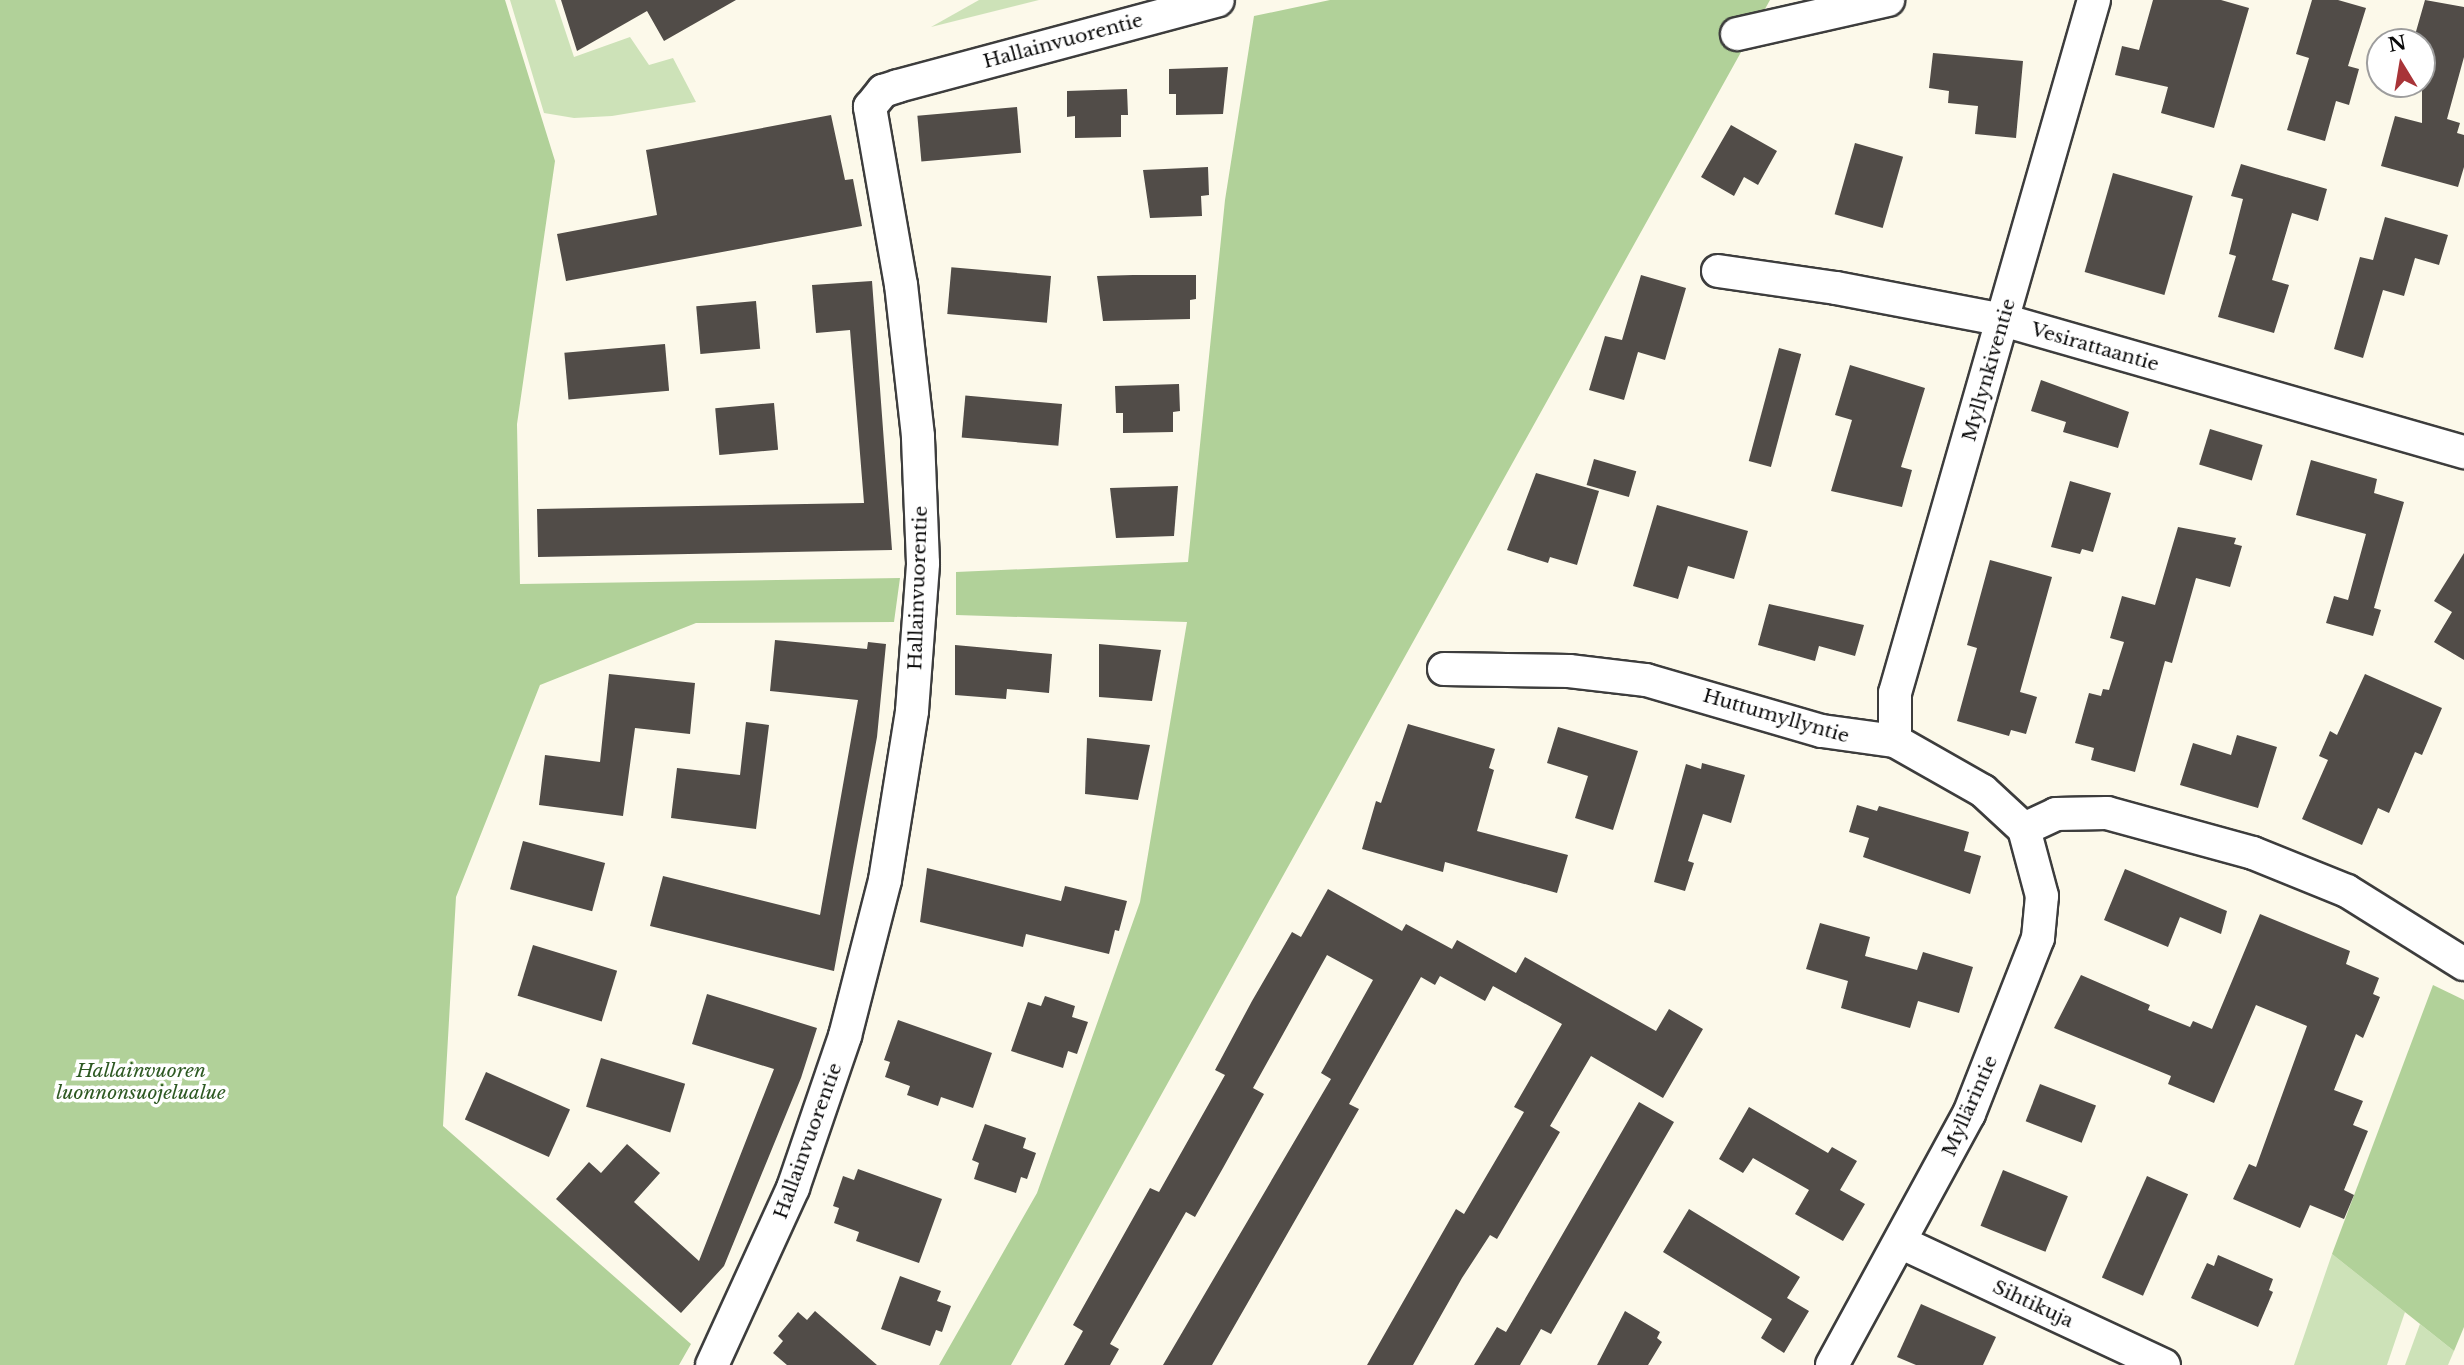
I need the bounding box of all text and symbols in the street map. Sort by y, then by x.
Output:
street label: Hallainvuorentie [981,9,1145,73]
north arrow [2366,28,2436,98]
text: N [2386,31,2408,57]
street label: Myllynkiventie [1958,296,2020,444]
street label: Vesirattaantie [2028,318,2162,376]
street label: Hallainvuorentie [904,505,932,671]
street label: Huttumyllyntie [1700,684,1852,748]
street label: Myllärintie [1938,1052,2002,1160]
park label: Hallainvuoren luonnonsuojelualue [56,1060,226,1104]
street label: Hallainvuorentie [769,1060,847,1222]
street label: Sihtikuja [1989,1275,2077,1333]

